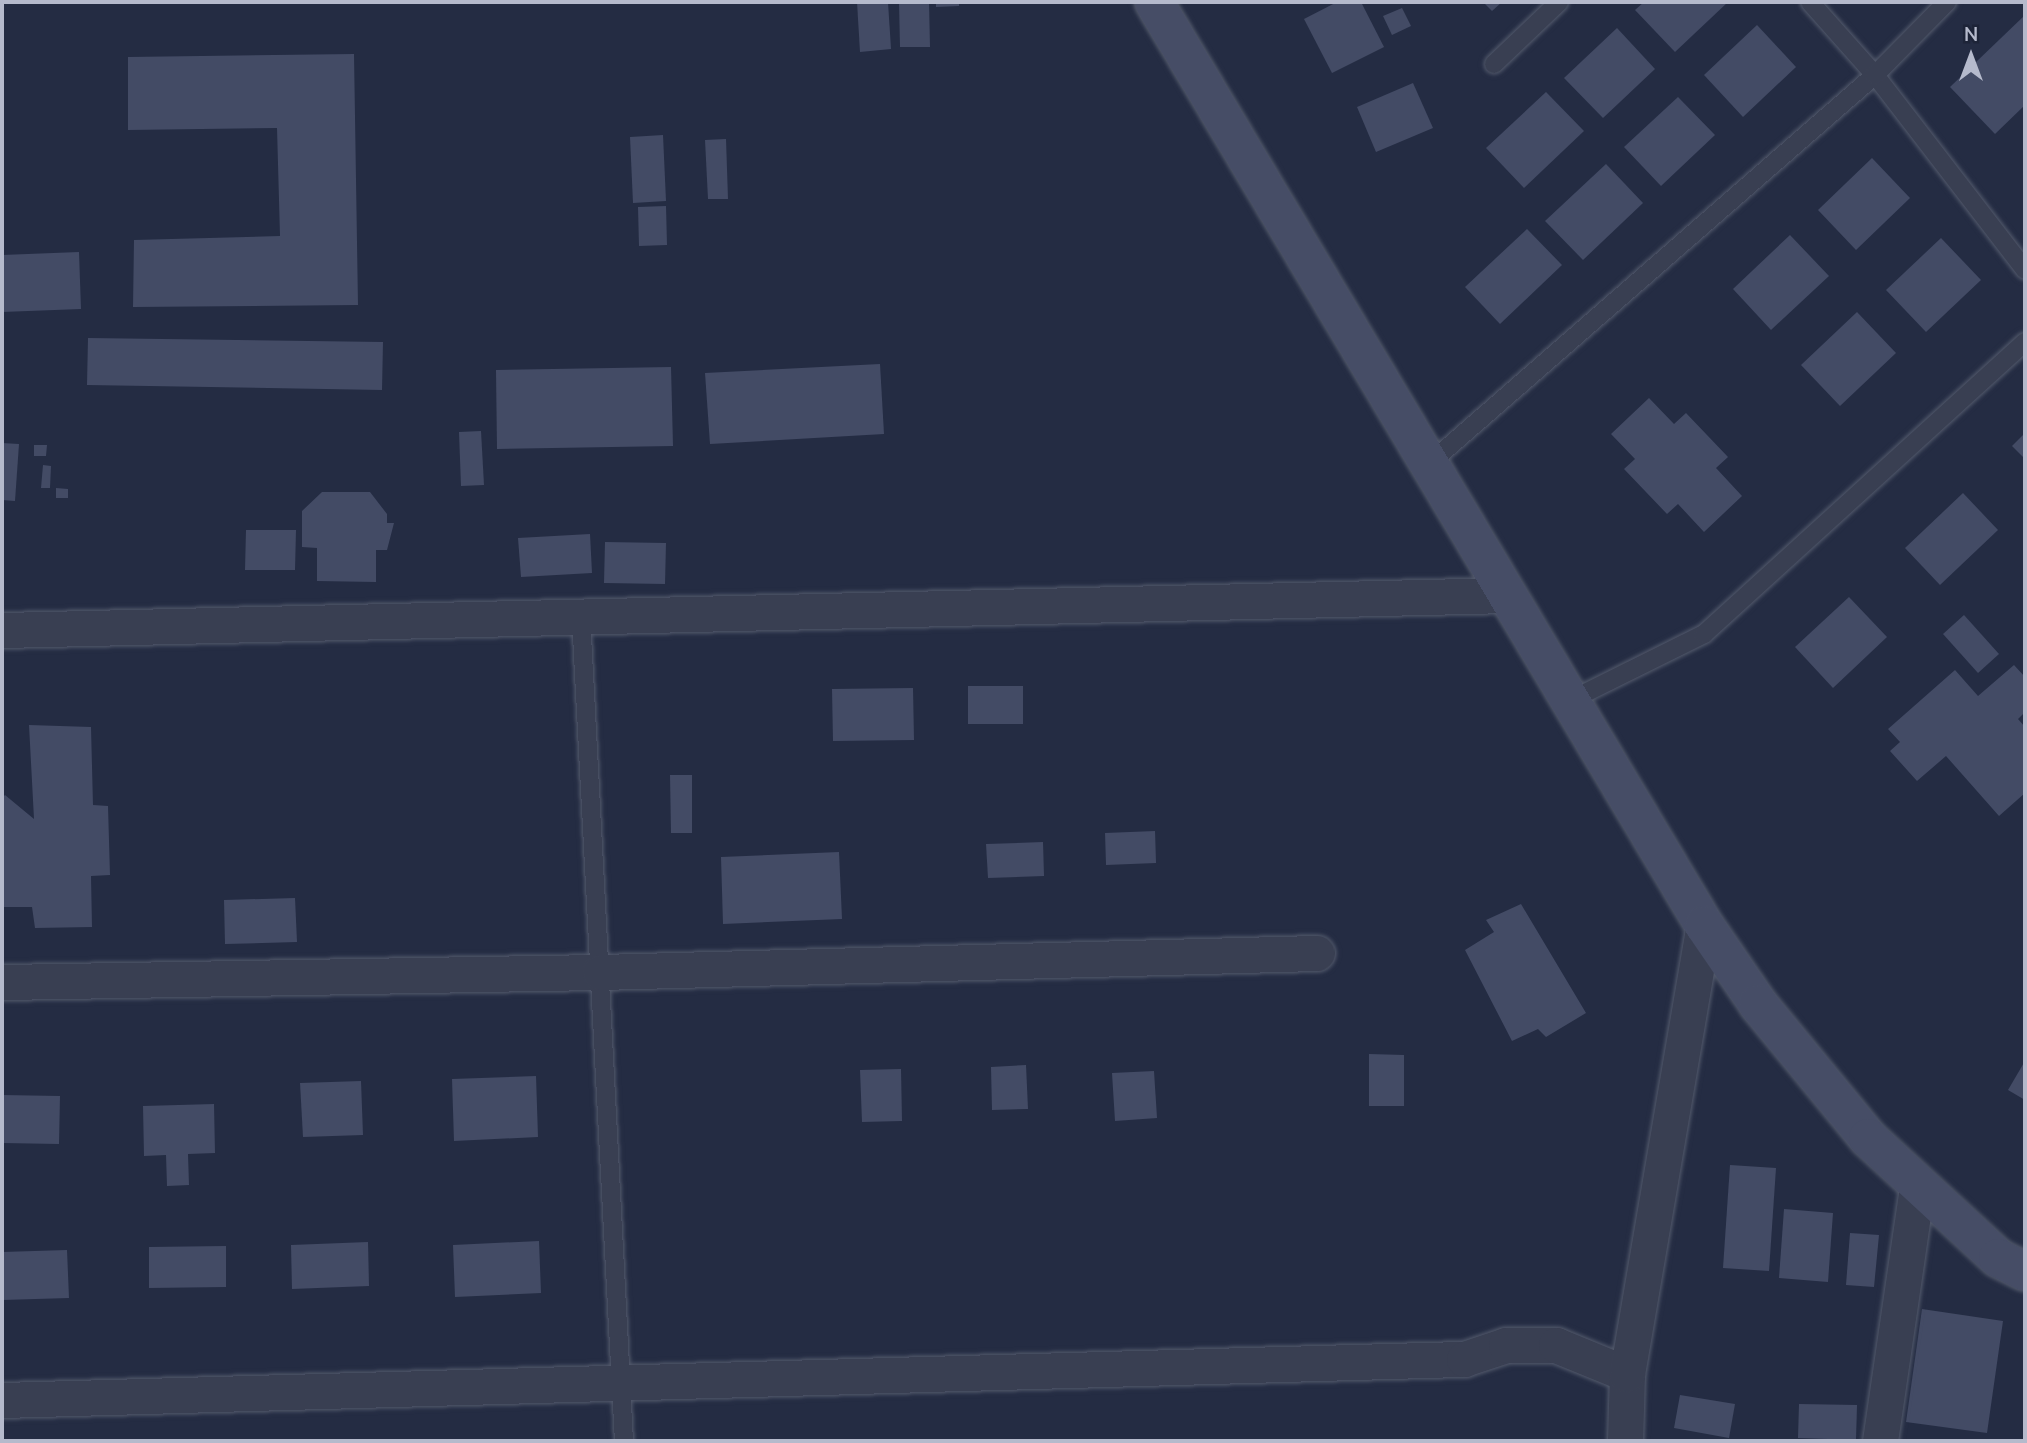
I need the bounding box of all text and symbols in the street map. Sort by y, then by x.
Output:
north arrow [1936,21,2006,91]
text: N [1964,22,1978,48]

